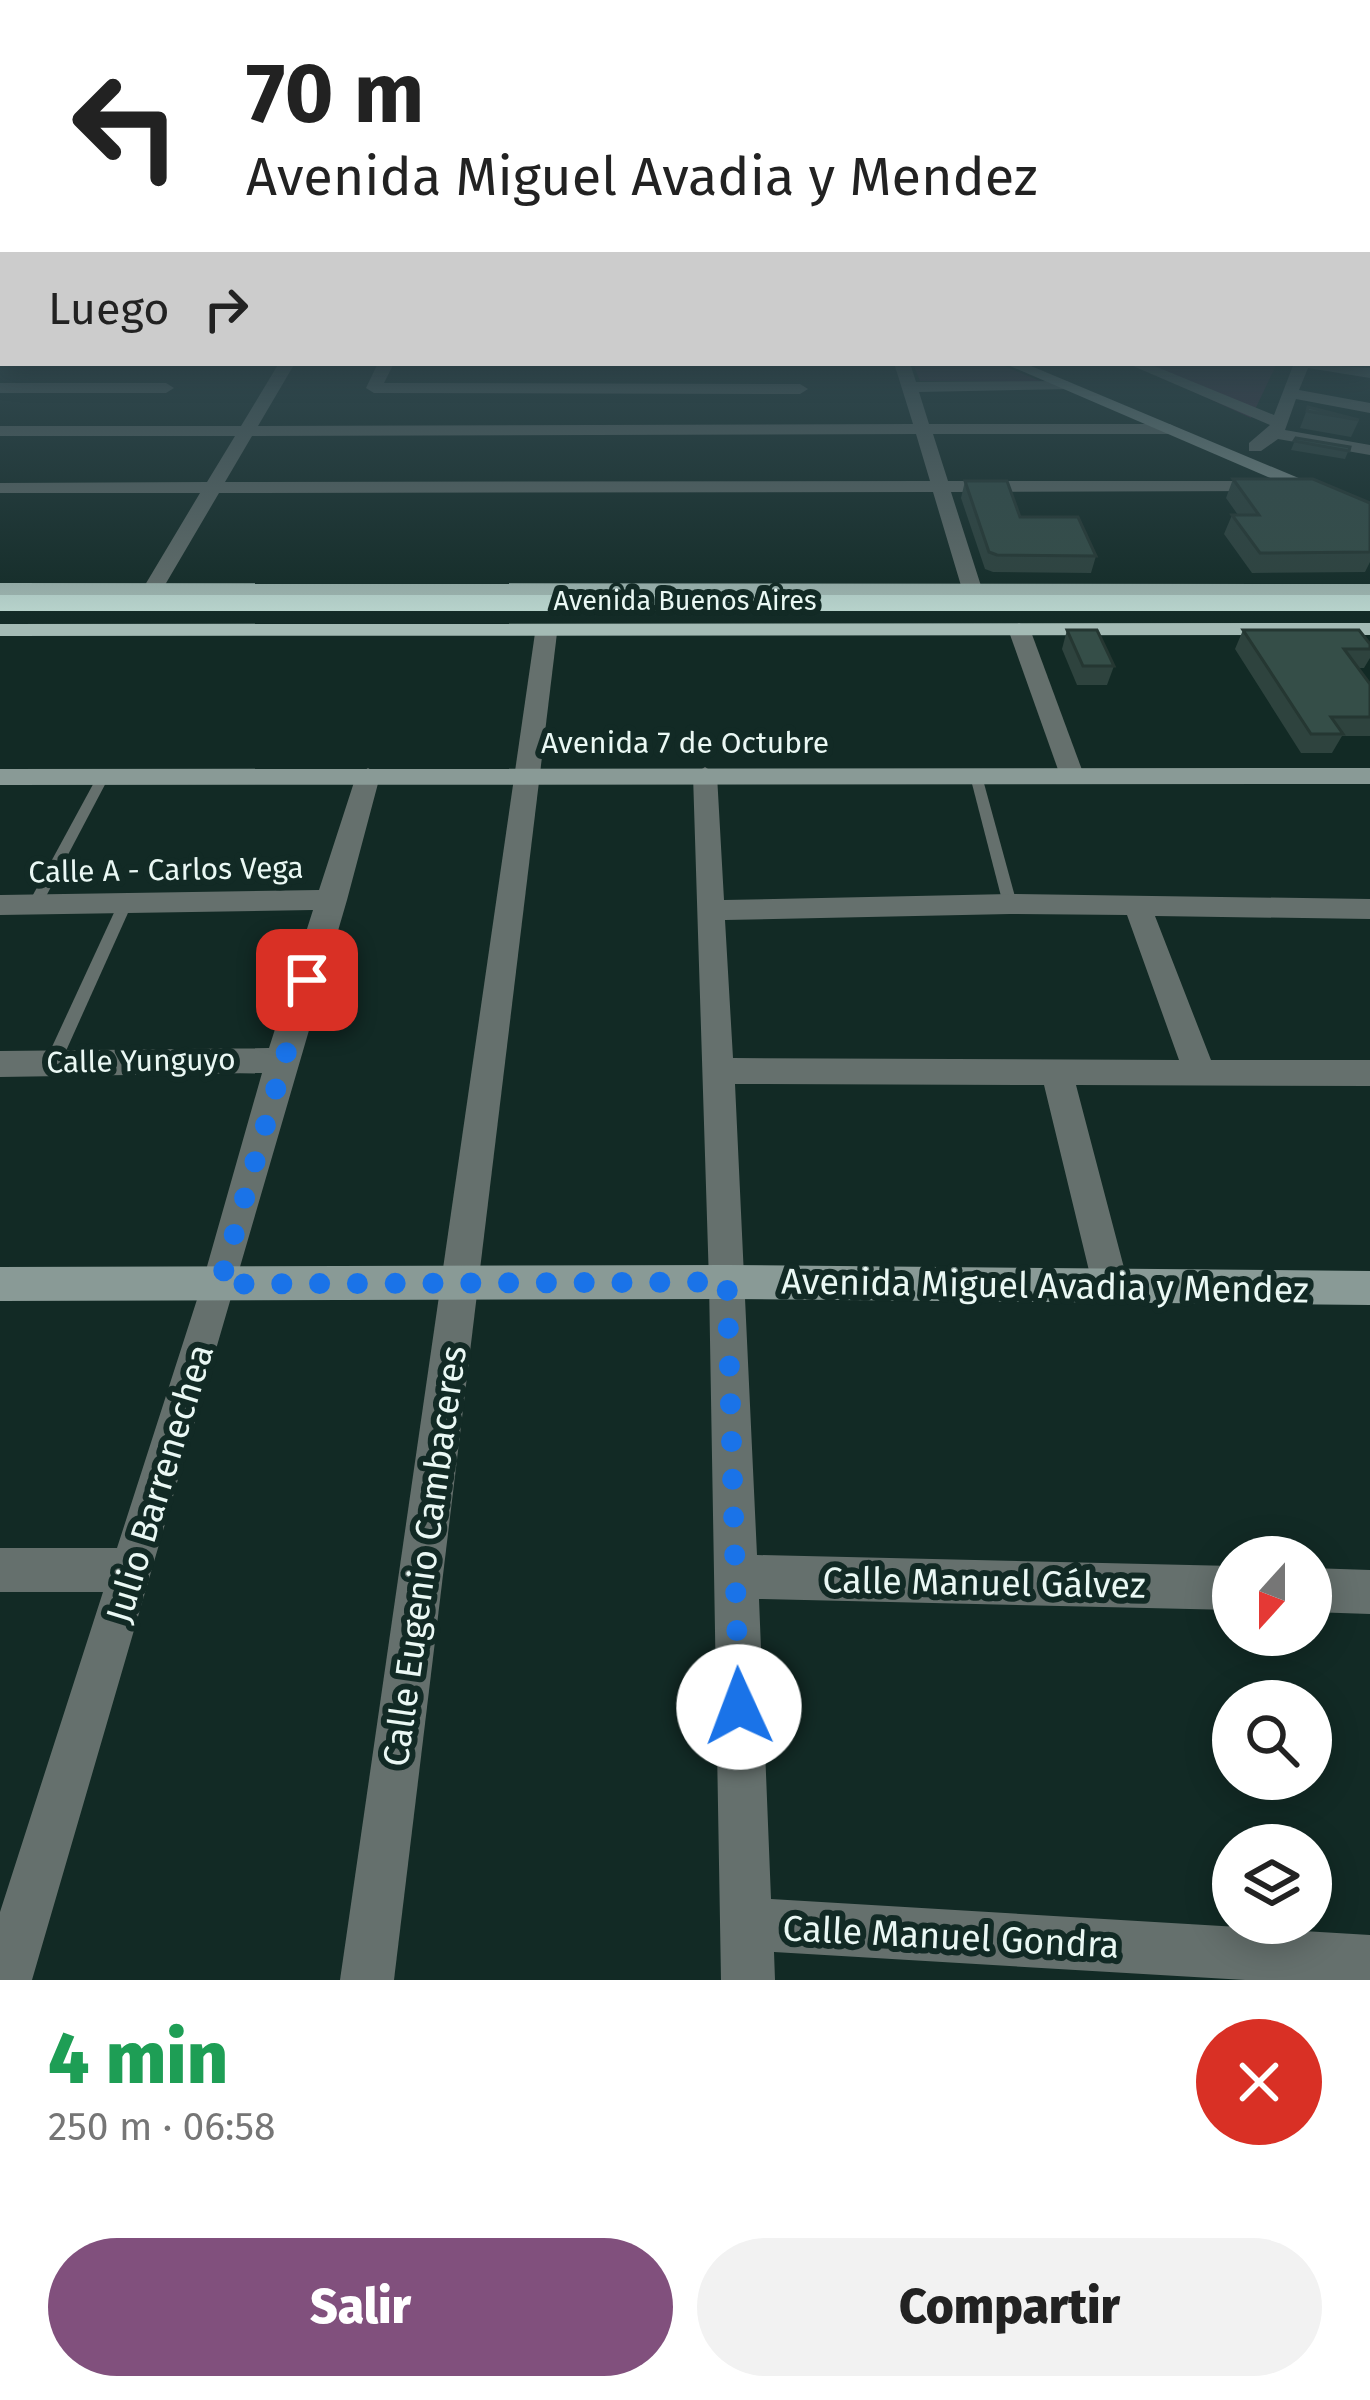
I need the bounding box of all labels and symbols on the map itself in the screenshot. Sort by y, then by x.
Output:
street label: Avenida Buenos Aires [553,585,817,617]
street label: Avenida 7 de Octubre [541,725,829,761]
street label: Calle A - Carlos Vega [28,850,304,890]
pin [256,929,358,1031]
street label: Calle Yunguyo [46,1041,236,1081]
street label: Avenida Miguel Avadia y Mendez [781,1259,1309,1313]
street label: Julio Barrenechea [97,1339,223,1628]
street label: Calle Eugenio Cambaceres [374,1343,476,1769]
north arrow [1212,1536,1332,1656]
street label: Calle Manuel Gálvez [822,1558,1146,1608]
position arrow [676,1644,802,1770]
street label: Calle Manuel Gondra [782,1906,1120,1968]

